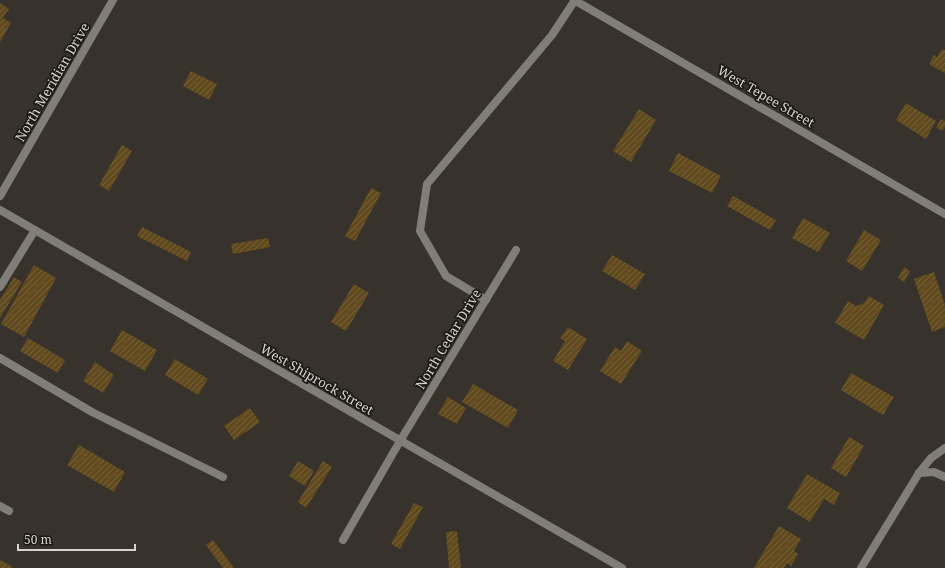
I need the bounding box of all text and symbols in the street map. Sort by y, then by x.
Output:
street label: North Meridian Drive [11,19,93,145]
street label: West Tepee Street [714,61,818,131]
street label: North Cedar Drive [411,286,485,392]
street label: West Shiprock Street [257,339,377,419]
scale bar [18,526,135,552]
text: 50 m [24,531,52,548]

